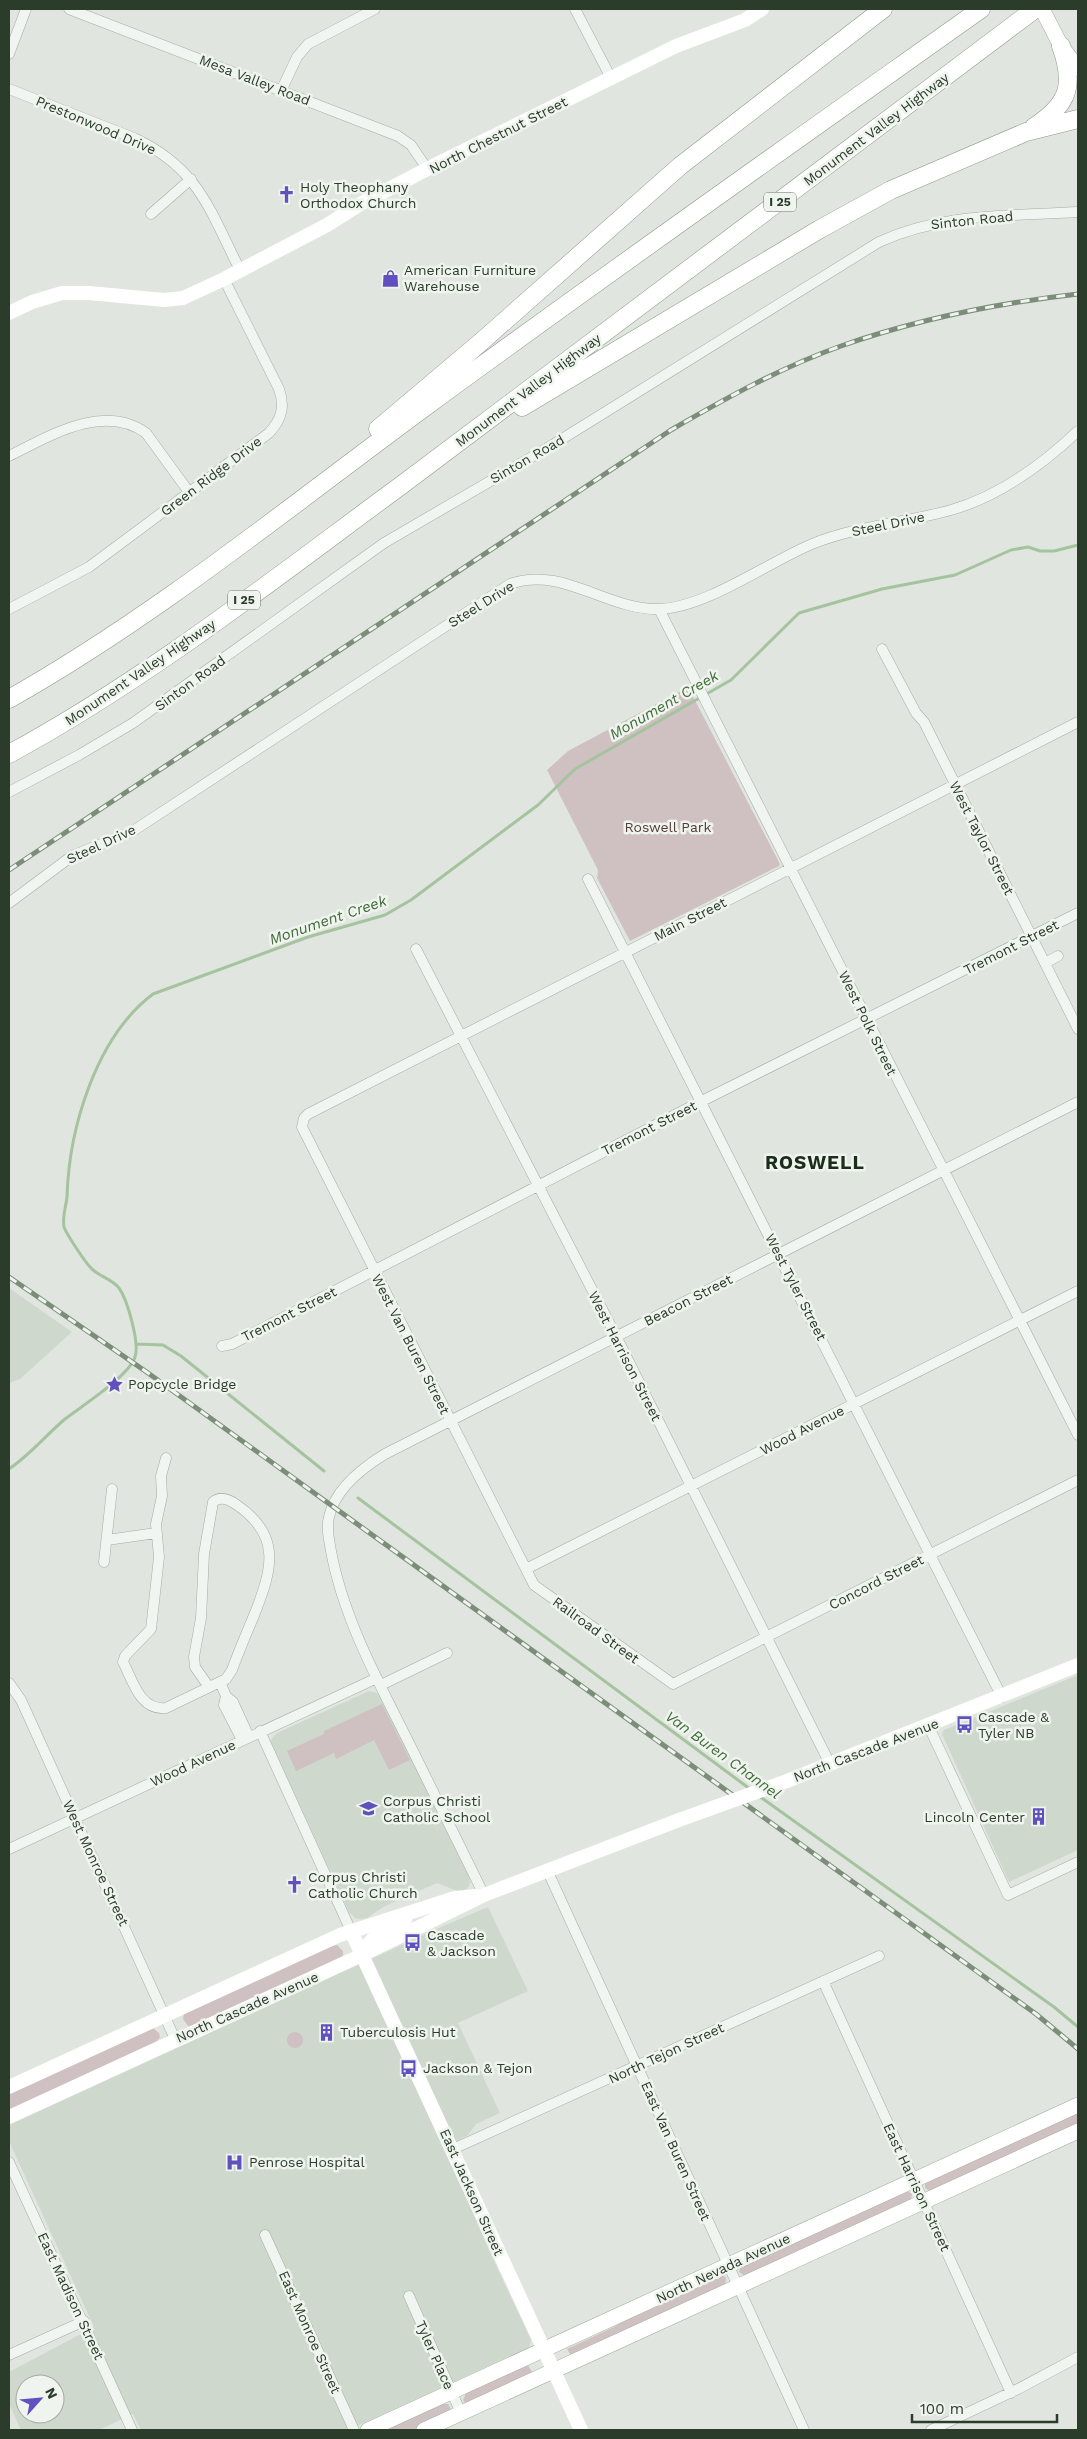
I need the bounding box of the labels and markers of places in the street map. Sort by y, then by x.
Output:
place label: Holy Theophany Orthodox Church [300,179,416,211]
church icon: Holy Theophany Orthodox Church [276,185,296,205]
place label: American Furniture Warehouse [404,262,536,294]
shop icon: American Furniture Warehouse [380,268,400,288]
place icon: Popcycle Bridge [104,1374,124,1394]
place label: Popcycle Bridge [128,1376,236,1392]
place label: Cascade & Tyler NB [978,1709,1049,1741]
bus stop icon: Cascade & Tyler NB [954,1715,974,1735]
place label: Corpus Christi Catholic School [383,1793,491,1825]
school or university icon: Corpus Christi Catholic School [359,1799,379,1819]
building icon: Lincoln Center [1029,1807,1049,1827]
place label: Lincoln Center [924,1809,1025,1825]
place label: Corpus Christi Catholic Church [308,1869,418,1901]
church icon: Corpus Christi Catholic Church [284,1875,304,1895]
place label: Cascade & Jackson [427,1927,496,1959]
bus stop icon: Cascade & Jackson [403,1933,423,1953]
building icon: Tuberculosis Hut [316,2022,336,2042]
place label: Tuberculosis Hut [340,2024,456,2040]
bus stop icon: Jackson & Tejon [399,2058,419,2078]
place label: Jackson & Tejon [423,2060,532,2076]
hospital icon: Penrose Hospital [225,2152,245,2172]
place label: Penrose Hospital [249,2154,366,2170]

